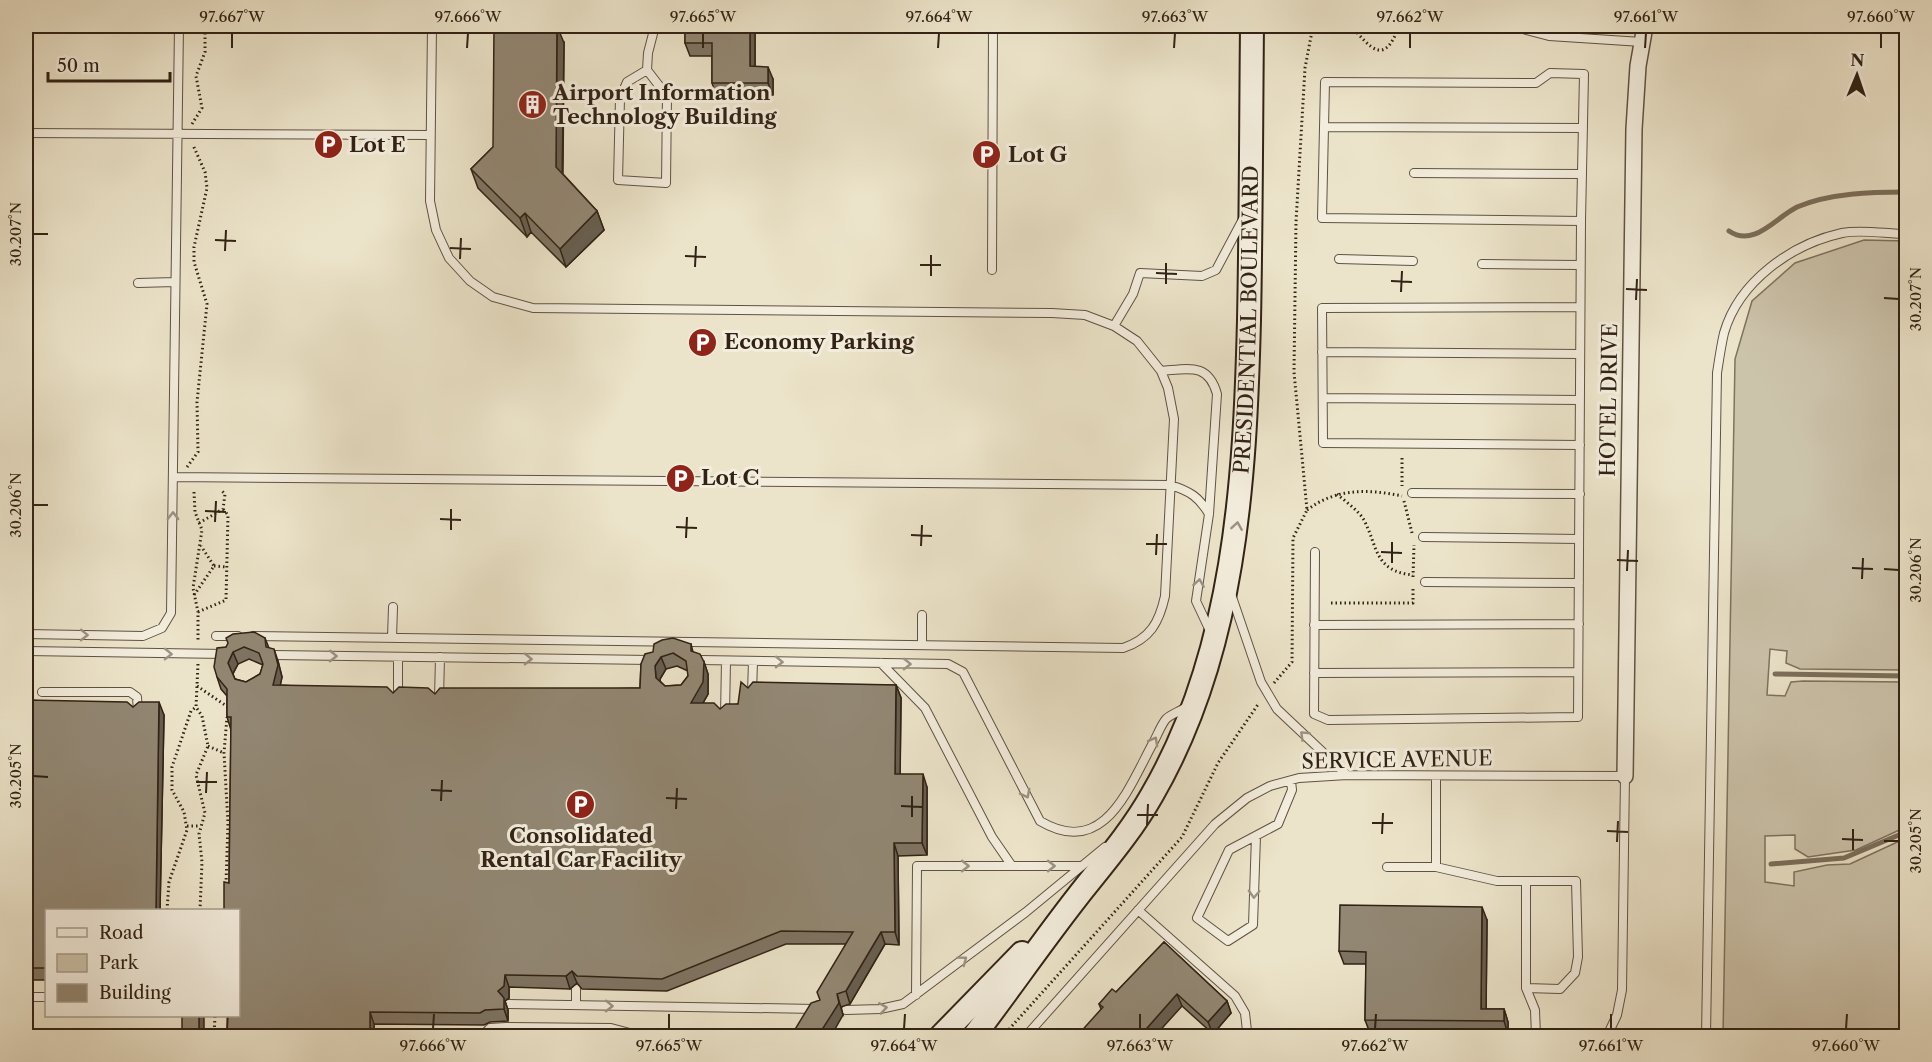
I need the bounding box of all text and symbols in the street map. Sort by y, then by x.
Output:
text: 97.667°W [199,7,265,26]
text: 97.666°W [435,7,502,26]
text: 97.665°W [670,7,737,26]
text: 97.664°W [906,7,973,26]
text: 97.663°W [1142,7,1209,26]
text: 97.662°W [1377,7,1444,26]
text: 97.661°W [1614,7,1679,26]
text: 97.660°W [1847,7,1915,26]
scale bar [48,45,170,83]
north arrow [1827,45,1887,105]
text: N [1850,50,1865,70]
text: 50 m [57,55,100,77]
place label: Airport Information Technology Building [552,80,778,129]
building icon: Airport Information Technology Building [516,89,548,121]
parking icon: Lot E [312,129,344,161]
place label: Lot E [349,132,406,157]
parking icon: Lot G [971,139,1003,171]
place label: Lot G [1008,142,1068,167]
street label: PRESIDENTIAL BOULEVARD [1228,165,1263,475]
text: 30.207°N [6,202,25,266]
text: 30.207°N [1906,267,1925,331]
street label: HOTEL DRIVE [1595,323,1622,477]
parking icon: Economy Parking [687,326,719,358]
place label: Economy Parking [724,329,915,354]
parking icon: Lot C [664,462,696,494]
place label: Lot C [701,465,759,490]
text: 30.206°N [6,472,25,538]
one-way arrow [167,511,179,520]
one-way arrow [1230,522,1242,531]
text: 30.206°N [1906,537,1925,603]
one-way arrow [1192,578,1204,587]
one-way arrow [79,629,88,641]
one-way arrow [163,647,172,660]
one-way arrow [328,650,337,662]
one-way arrow [523,652,532,665]
one-way arrow [775,655,784,668]
one-way arrow [903,657,912,670]
one-way arrow [1301,731,1311,742]
one-way arrow [1147,737,1158,747]
text: 30.205°N [6,743,25,809]
street label: SERVICE AVENUE [1301,745,1493,774]
one-way arrow [1019,788,1030,798]
parking icon: Consolidated Rental Car Facility [565,789,597,821]
text: 30.205°N [1906,808,1925,874]
place label: Consolidated Rental Car Facility [480,823,683,872]
one-way arrow [960,860,969,872]
one-way arrow [1046,860,1055,872]
one-way arrow [1248,889,1261,898]
legend [45,909,240,1017]
text: Road [99,922,144,944]
text: Park [99,952,140,974]
one-way arrow [956,956,967,967]
text: Building [99,982,171,1004]
one-way arrow [604,999,613,1012]
one-way arrow [877,1002,887,1015]
text: 97.666°W [400,1036,467,1055]
text: 97.665°W [636,1036,703,1055]
text: 97.664°W [871,1036,938,1055]
text: 97.663°W [1107,1036,1174,1055]
text: 97.662°W [1342,1036,1409,1055]
text: 97.661°W [1579,1036,1644,1055]
text: 97.660°W [1812,1036,1880,1055]

